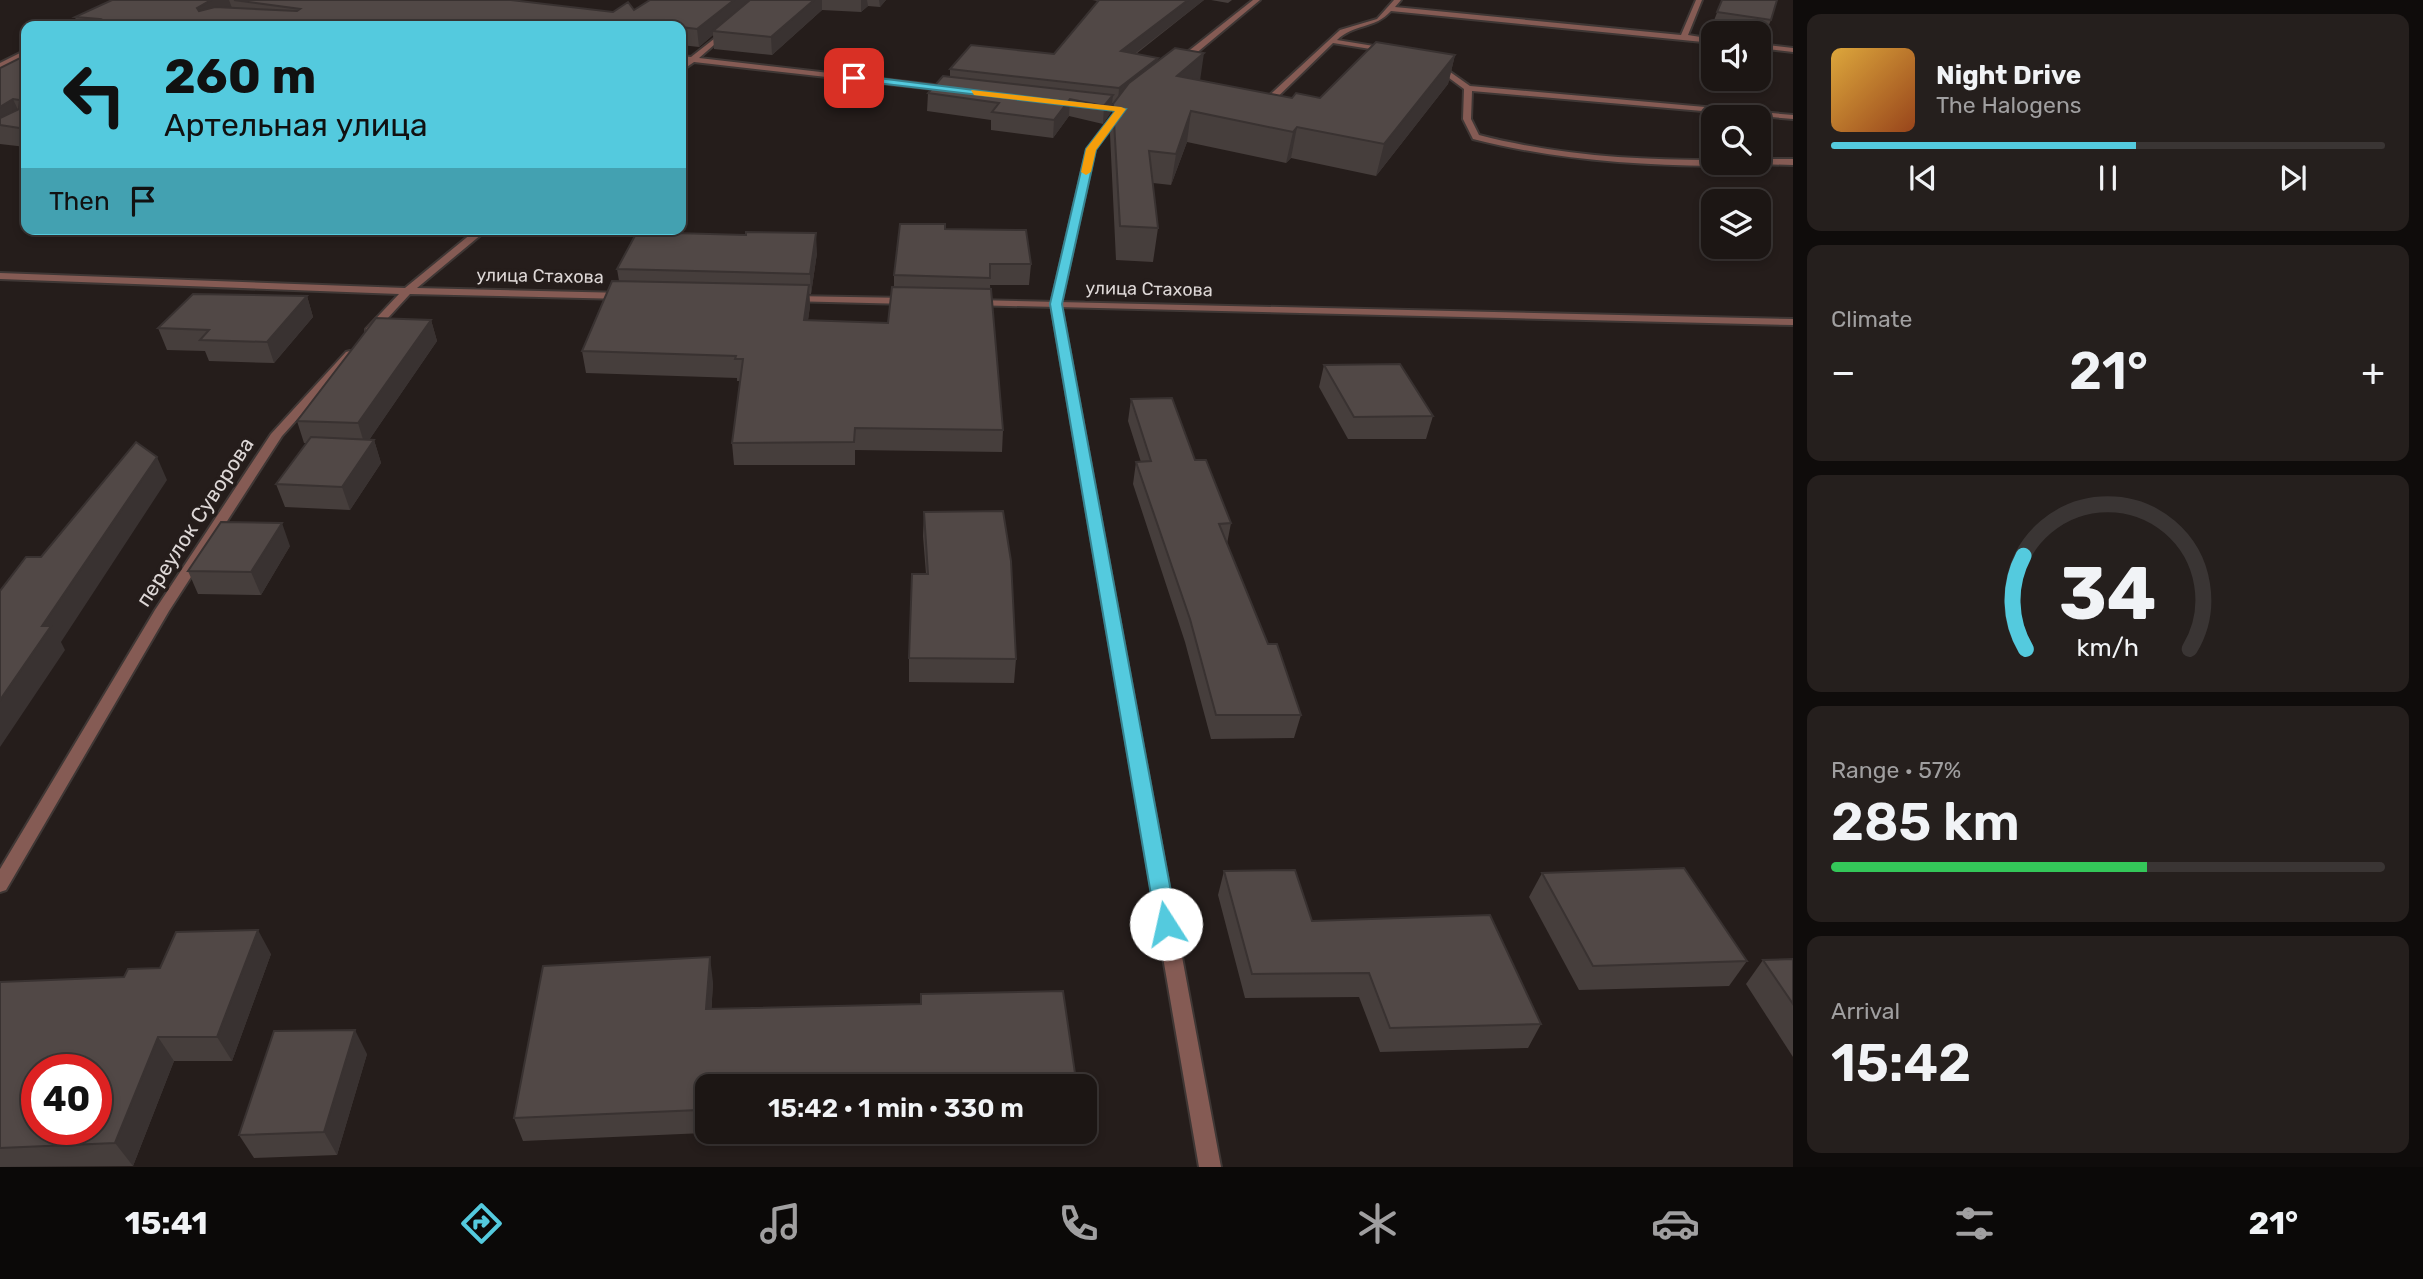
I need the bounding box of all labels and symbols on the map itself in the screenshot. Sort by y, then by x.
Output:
pin [824,48,884,108]
street label: улица Стахова [476,264,604,288]
street label: улица Стахова [1085,277,1213,301]
street label: переулок Суворова [131,432,259,611]
position arrow [1129,887,1203,961]
speed limit sign: 40 [21,1054,112,1145]

